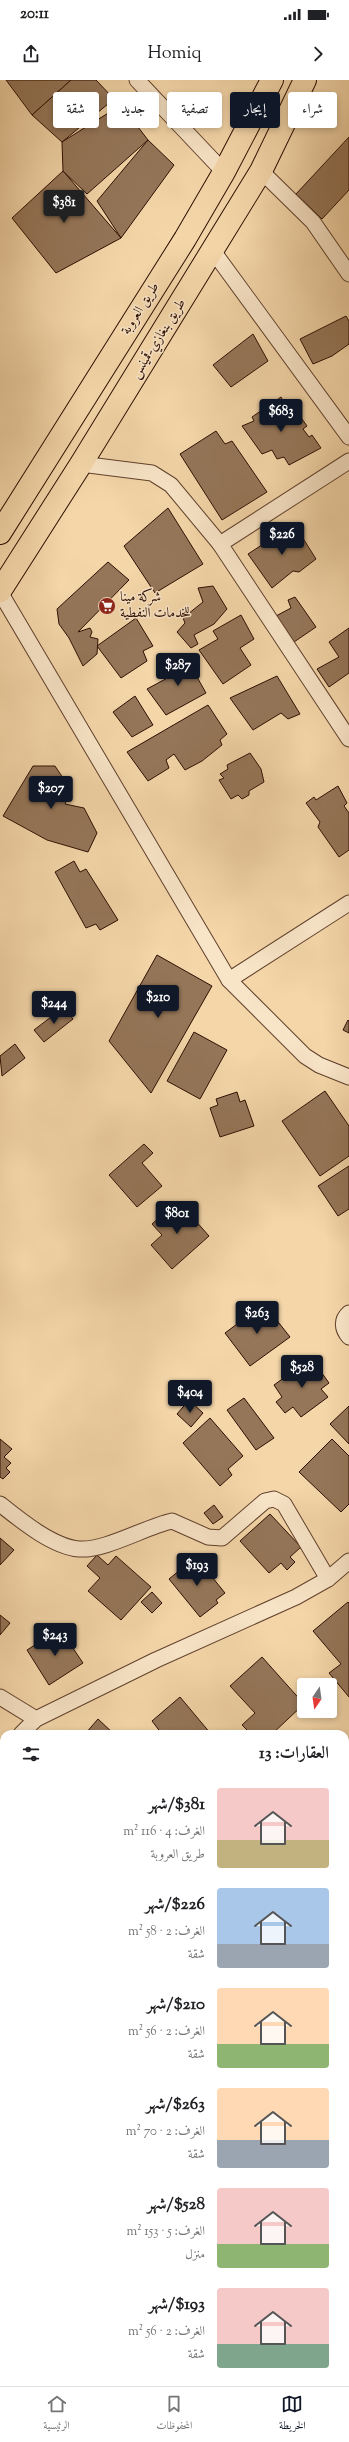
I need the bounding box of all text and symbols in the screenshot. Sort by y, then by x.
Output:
text: 20:11 [20,4,49,25]
text: Homiq [147,41,202,67]
icon: share [20,43,42,65]
icon: forward [307,43,329,65]
chip: شقة [53,92,99,128]
chip: جديد [107,92,159,128]
chip: تصفية [167,92,222,128]
chip: إيجار [230,92,280,128]
chip: شراء [288,92,337,128]
pin: $381 [40,190,88,224]
text: $381 [52,194,76,212]
street label: طريق العروبة [117,279,165,339]
street label: طريق بنغازي-قمينس [126,295,192,383]
pin: $683 [257,399,305,433]
text: $683 [268,403,294,421]
pin: $226 [258,522,306,556]
text: $226 [269,526,295,544]
place label: شركة مينا للخدمات النفطية [120,588,191,624]
supermarket icon: شركة مينا للخدمات النفطية [97,596,117,616]
pin: $287 [154,653,202,687]
text: $287 [165,657,191,675]
pin: $207 [27,776,75,810]
text: $207 [38,780,64,798]
pin: $210 [134,985,182,1019]
text: $210 [146,989,170,1007]
pin: $244 [30,991,78,1025]
text: $244 [41,995,67,1013]
pin: $801 [153,1201,201,1235]
text: $801 [165,1205,189,1223]
pin: $263 [233,1301,281,1335]
text: $263 [245,1305,269,1323]
pin: $528 [278,1355,326,1389]
text: $528 [290,1359,314,1377]
pin: $404 [166,1380,214,1414]
text: $404 [177,1384,203,1402]
pin: $193 [173,1553,221,1587]
text: $193 [186,1557,208,1575]
pin: $243 [31,1623,79,1657]
text: $243 [43,1627,67,1645]
north arrow [297,1678,337,1718]
map controls [297,1678,337,1718]
text: العقارات: 13 [259,1742,329,1766]
icon: filters [20,1743,42,1765]
text: $381/شهر [148,1793,205,1817]
icon: home [249,1804,297,1852]
text: الغرف: 4 · 116 m² [123,1823,205,1841]
text: طريق العروبة [150,1846,205,1864]
text: $226/شهر [145,1893,205,1917]
icon: home [249,1904,297,1952]
text: الغرف: 2 · 58 m² [128,1923,205,1941]
text: شقة [188,1946,205,1964]
text: $210/شهر [147,1993,205,2017]
icon: home [249,2004,297,2052]
text: الغرف: 2 · 56 m² [128,2023,205,2041]
text: شقة [188,2046,205,2064]
text: $263/شهر [146,2093,205,2117]
icon: home [249,2104,297,2152]
text: الغرف: 2 · 70 m² [126,2123,205,2141]
text: شقة [188,2146,205,2164]
text: $528/شهر [147,2193,205,2217]
icon: home [249,2204,297,2252]
text: الغرف: 5 · 153 m² [126,2223,205,2241]
text: منزل [185,2246,205,2264]
text: $193/شهر [149,2293,205,2317]
icon: home [249,2304,297,2352]
text: الغرف: 2 · 56 m² [128,2323,205,2341]
text: شقة [188,2346,205,2364]
tab: الرئيسية [43,2393,70,2436]
tab: المحفوظات [156,2393,192,2436]
tab: الخريطة [279,2393,306,2436]

